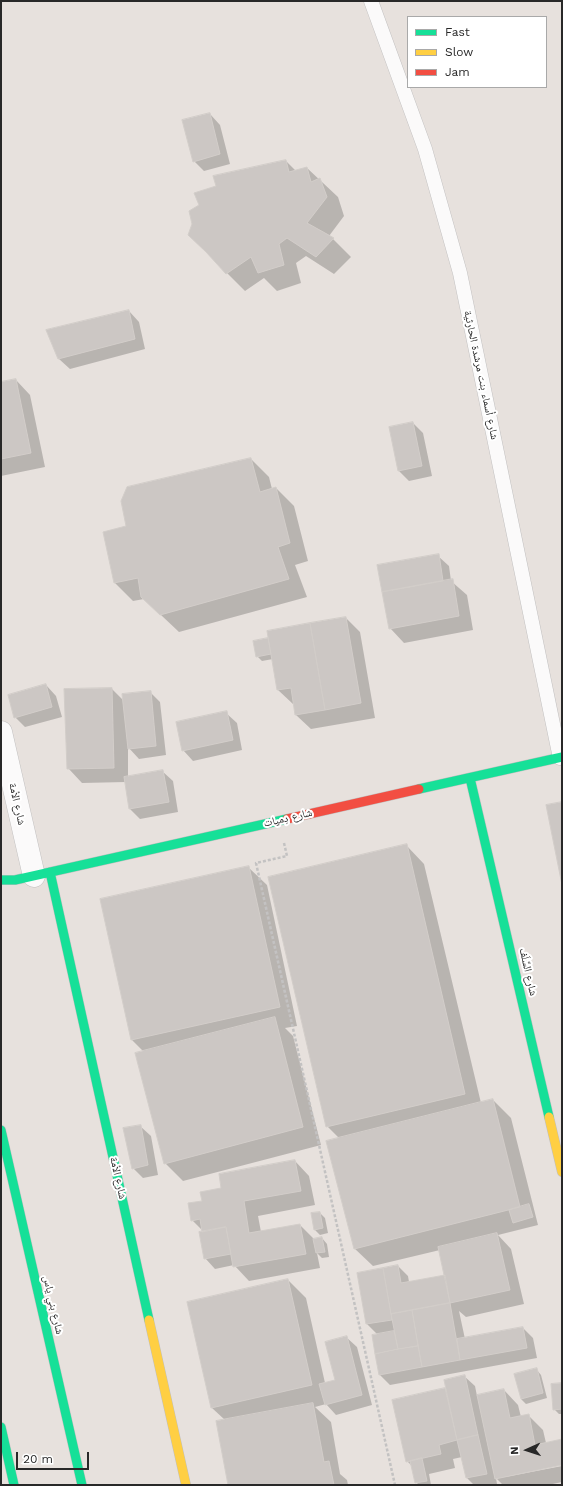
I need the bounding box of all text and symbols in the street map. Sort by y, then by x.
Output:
legend [407,16,547,88]
text: Fast [445,25,470,39]
text: Slow [445,45,473,59]
text: Jam [445,65,470,79]
street label: شارع أسماء بنت مرشدة الحارثية [461,309,501,441]
street label: شارع الأمة [6,782,28,826]
street label: شارع دِميات [262,806,314,830]
street label: شارع السَّلَف [516,947,540,997]
street label: شارع الأمة [107,1156,129,1200]
street label: شارع بني ياس [40,1274,66,1336]
north arrow [507,1430,547,1470]
scale bar [18,1444,91,1470]
text: N [508,1446,521,1455]
text: 20 m [23,1452,53,1466]

